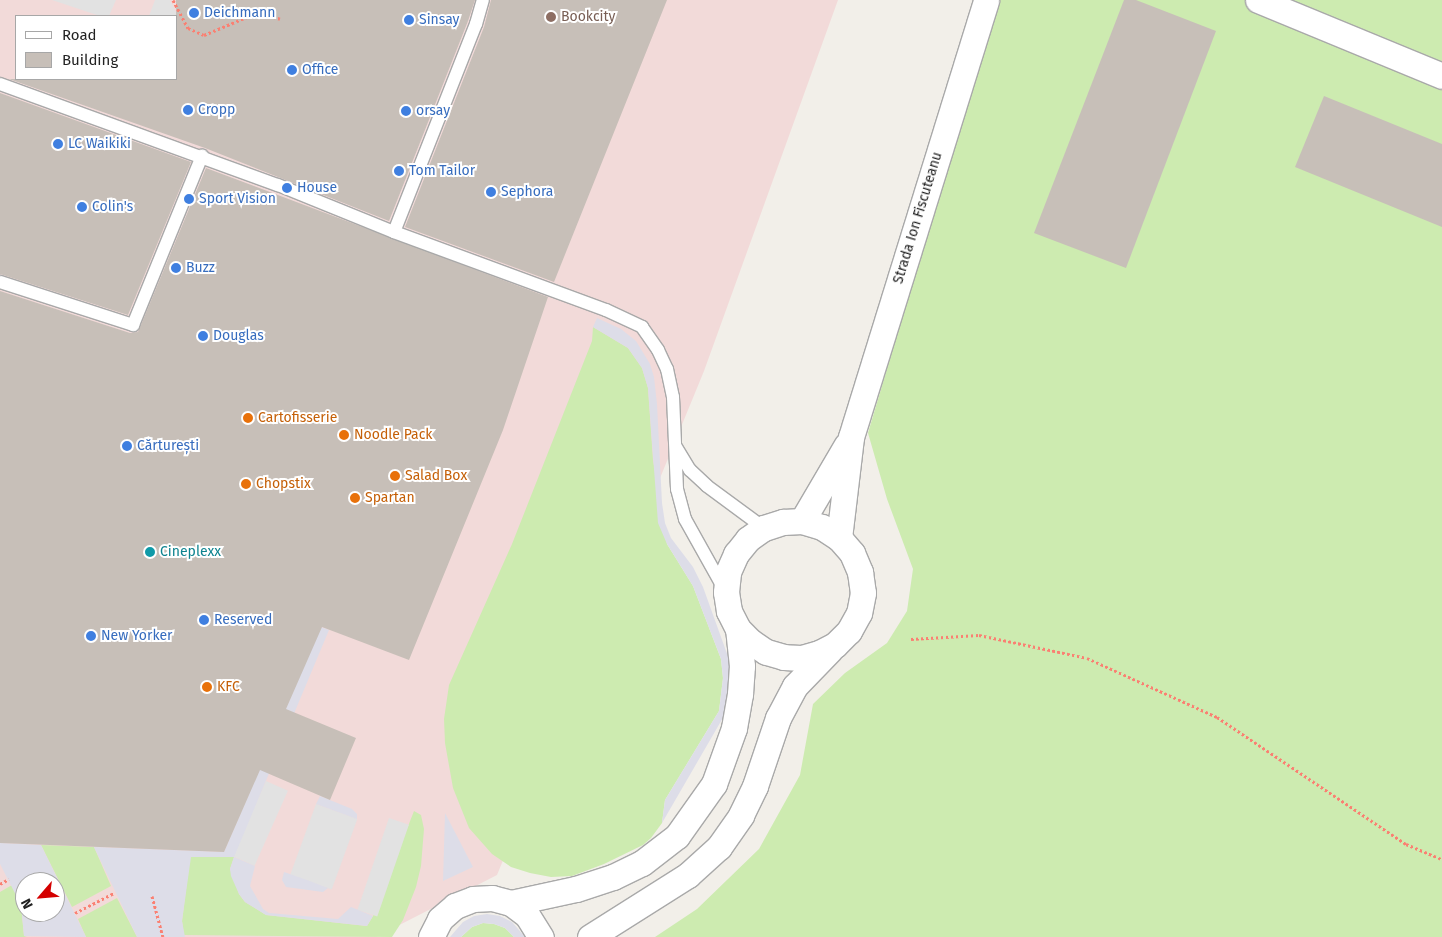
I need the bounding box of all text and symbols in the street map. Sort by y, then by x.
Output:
place label: Deichmann [204,5,276,21]
marker: Deichmann [188,7,200,19]
place label: Bookcity [561,9,615,25]
marker: Bookcity [545,11,557,23]
place label: Sinsay [419,12,459,28]
marker: Sinsay [403,14,415,26]
legend [15,15,178,80]
text: Road [62,26,97,44]
text: Building [62,51,118,69]
place label: Office [302,62,338,78]
marker: Office [286,64,298,76]
place label: Cropp [198,102,235,118]
place label: orsay [416,103,450,119]
marker: Cropp [182,104,194,116]
marker: orsay [400,105,412,117]
place label: LC Waikiki [68,136,131,152]
marker: LC Waikiki [52,138,64,150]
street label: Strada Ion Fiscuteanu [890,150,946,286]
place label: Tom Tailor [409,163,475,179]
marker: Tom Tailor [393,165,405,177]
place label: House [297,180,337,196]
marker: House [281,182,293,194]
place label: Sephora [501,184,553,200]
marker: Sephora [485,186,497,198]
place label: Sport Vision [199,191,276,207]
marker: Sport Vision [183,193,195,205]
place label: Colin's [92,199,133,215]
marker: Colin's [76,201,88,213]
place label: Buzz [186,260,215,276]
marker: Buzz [170,262,182,274]
place label: Douglas [213,328,264,344]
marker: Douglas [197,330,209,342]
place label: Cartofisserie [258,410,337,426]
marker: Cartofisserie [242,412,254,424]
place label: Noodle Pack [354,427,432,443]
marker: Noodle Pack [338,429,350,441]
place label: Cărturești [137,438,199,454]
marker: Cărturești [121,440,133,452]
place label: Salad Box [405,468,467,484]
marker: Salad Box [389,470,401,482]
place label: Chopstix [256,476,311,492]
marker: Chopstix [240,478,252,490]
place label: Spartan [365,490,415,506]
marker: Spartan [349,492,361,504]
place label: Cineplexx [160,544,221,560]
marker: Cineplexx [144,546,156,558]
place label: Reserved [214,612,272,628]
marker: Reserved [198,614,210,626]
place label: New Yorker [101,628,172,644]
marker: New Yorker [85,630,97,642]
place label: KFC [217,679,240,695]
marker: KFC [201,681,213,693]
north arrow [15,872,65,922]
text: N [17,896,37,912]

